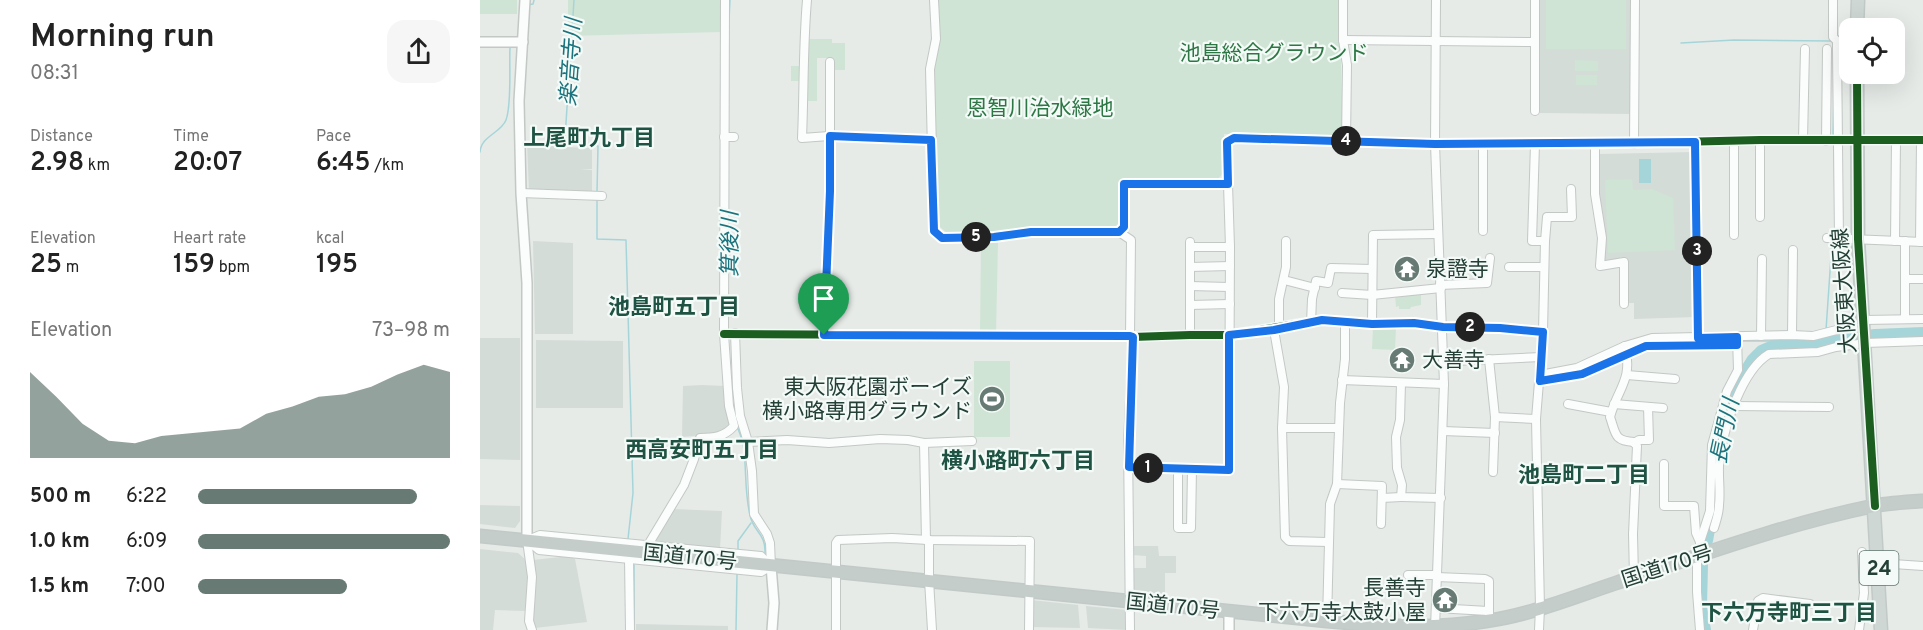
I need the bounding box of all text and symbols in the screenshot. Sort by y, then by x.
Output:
water label: 楽音寺川 [556,15,589,107]
text: Morning run [30,17,215,59]
map controls [1839,18,1905,84]
button: locate [1839,18,1905,84]
button: share [387,20,450,83]
park label: 池島総合グラウンド [1180,41,1369,68]
text: 08:31 [30,61,79,87]
park label: 恩智川治水緑地 [967,96,1114,123]
district label: 上尾町九丁目 [523,126,655,153]
pin: 4 [1331,126,1361,156]
text: Distance [30,127,93,147]
text: Time [173,127,209,147]
text: Pace [316,127,351,147]
text: 4 [1341,131,1351,151]
text: 2.98 [30,147,84,180]
text: 20:07 [173,147,242,180]
text: 6:45 [316,147,370,180]
text: km [84,156,110,176]
text: /km [370,156,404,176]
water label: 箕後川 [718,209,745,277]
pin: 5 [961,222,991,252]
text: 5 [971,227,981,247]
street label: 大阪東大阪線 [1828,227,1863,355]
text: Elevation [30,229,96,249]
text: Heart rate [173,229,246,249]
text: kcal [316,229,344,249]
pin: 3 [1682,236,1712,266]
text: 3 [1692,241,1702,261]
text: 25 [30,249,62,282]
text: 159 [173,249,215,282]
text: 195 [316,249,358,282]
temple icon: 泉證寺 [1392,254,1422,284]
place label: 泉證寺 [1426,257,1489,284]
text: m [62,258,79,278]
text: bpm [215,258,250,278]
pin [798,273,849,335]
icon: arrive [807,282,840,315]
district label: 池島町五丁目 [608,295,740,322]
pin: 2 [1455,312,1485,342]
text: 2 [1465,317,1475,337]
text: Elevation [30,318,112,344]
text: 73–98 m [372,318,450,344]
temple icon: 大善寺 [1387,345,1417,375]
place label: 大善寺 [1422,348,1485,375]
place label: 東大阪花園ボーイズ 横小路専用グラウンド [762,375,972,426]
sports icon: 東大阪花園ボーイズ 横小路専用グラウンド [977,384,1007,414]
water label: 長門川 [1706,394,1747,467]
district label: 西高安町五丁目 [625,438,779,465]
district label: 横小路町六丁目 [941,449,1095,476]
pin: 1 [1133,453,1163,483]
text: 1 [1145,458,1151,478]
district label: 池島町二丁目 [1518,463,1650,490]
text: 500 m [30,484,91,510]
text: 6:22 [126,484,167,510]
text: 1.0 km [30,529,90,555]
text: 6:09 [126,529,167,555]
street label: 国道170号 [641,540,738,577]
street label: 国道170号 [1618,540,1717,595]
road number: 24 [1860,551,1898,585]
text: 1.5 km [30,574,89,600]
text: 7:00 [126,574,166,600]
place label: 長善寺 下六万寺太鼓小屋 [1258,576,1426,627]
temple icon: 長善寺 下六万寺太鼓小屋 [1430,585,1460,615]
street label: 国道170号 [1124,589,1221,626]
district label: 下六万寺町三丁目 [1701,601,1877,628]

